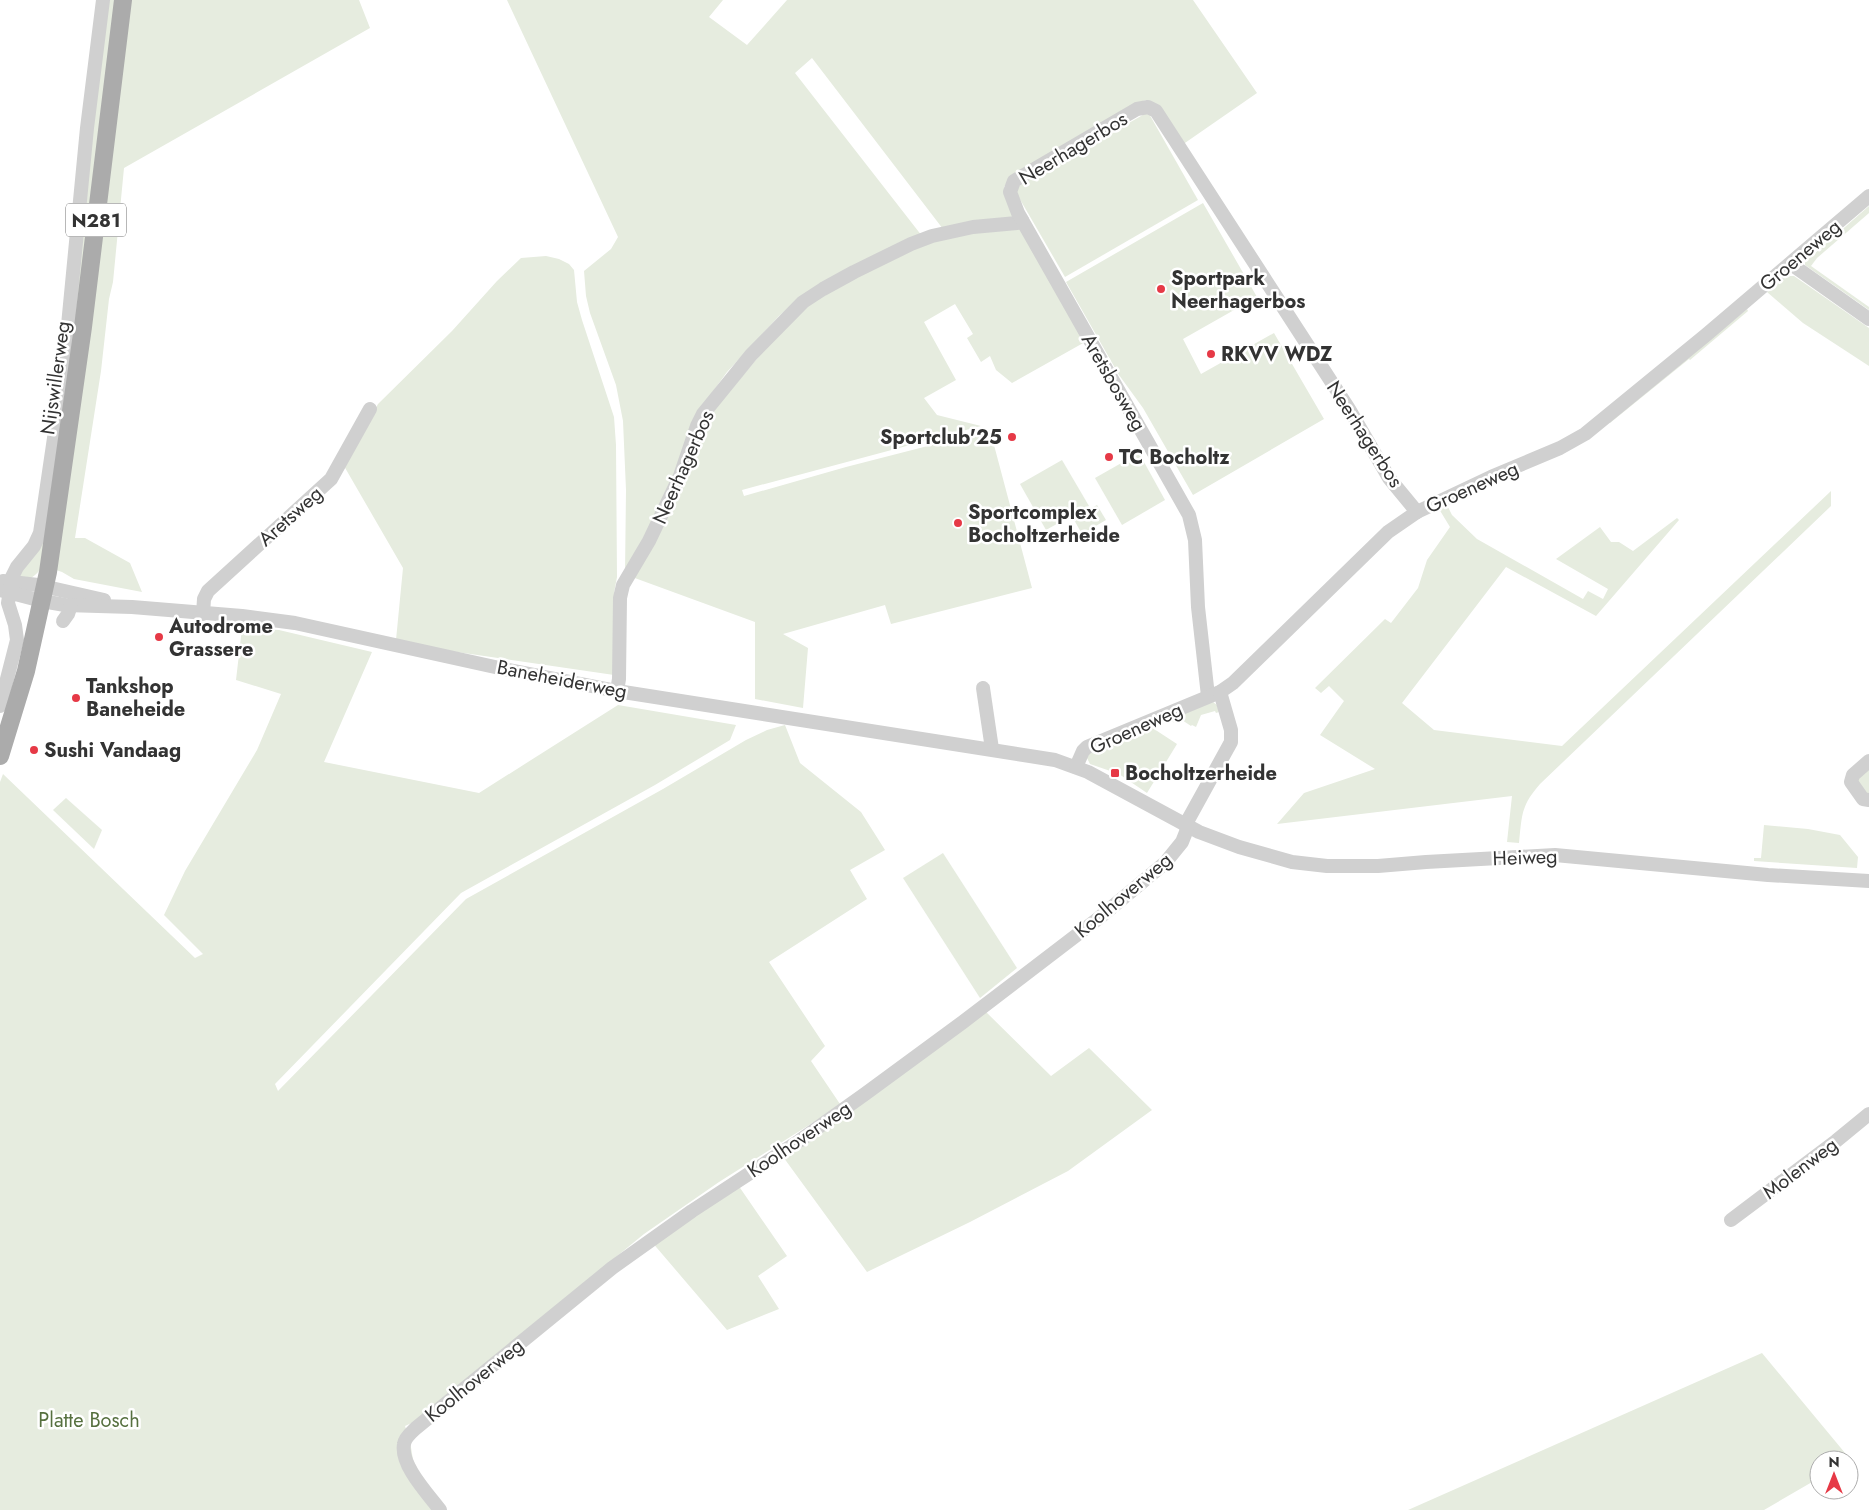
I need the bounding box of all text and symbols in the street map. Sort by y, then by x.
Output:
street label: Neerhagerbos [1013,105,1133,192]
road number: N281 [66,204,126,236]
street label: Groeneweg [1753,213,1847,298]
place label: Sportpark Neerhagerbos [1171,264,1305,316]
marker: Sportpark Neerhagerbos [1155,283,1167,295]
street label: Nijswillerweg [33,319,78,437]
street label: Aretsbosweg [1074,328,1153,436]
place label: RKVV WDZ [1221,340,1333,369]
marker: RKVV WDZ [1205,348,1217,360]
street label: Neerhagerbos [1319,375,1410,493]
street label: Neerhagerbos [645,406,722,529]
place label: Sportclub'25 [880,423,1002,452]
marker: Sportclub'25 [1006,431,1018,443]
place label: TC Bocholtz [1119,443,1230,472]
marker: TC Bocholtz [1103,451,1115,463]
street label: Groeneweg [1421,454,1523,521]
street label: Aretsweg [252,480,329,553]
place label: Sportcomplex Bocholtzerheide [968,498,1120,550]
marker: Sportcomplex Bocholtzerheide [952,517,964,529]
place label: Autodrome Grassere [168,612,273,664]
marker: Autodrome Grassere [153,631,165,643]
street label: Baneheiderweg [494,653,629,706]
place label: Tankshop Baneheide [86,672,185,724]
marker: Tankshop Baneheide [70,692,82,704]
street label: Groeneweg [1085,695,1187,762]
place label: Sushi Vandaag [44,736,181,765]
marker: Sushi Vandaag [28,744,40,756]
place label: Bocholtzerheide [1125,759,1277,788]
marker: Bocholtzerheide [1109,767,1121,779]
street label: Heiweg [1492,842,1558,873]
street label: Koolhoverweg [1068,846,1178,945]
street label: Koolhoverweg [742,1094,857,1185]
street label: Molenweg [1757,1131,1844,1206]
street label: Koolhoverweg [419,1332,530,1429]
park label: Platte Bosch [38,1406,140,1435]
north arrow [1809,1450,1859,1500]
text: N [1828,1452,1840,1472]

